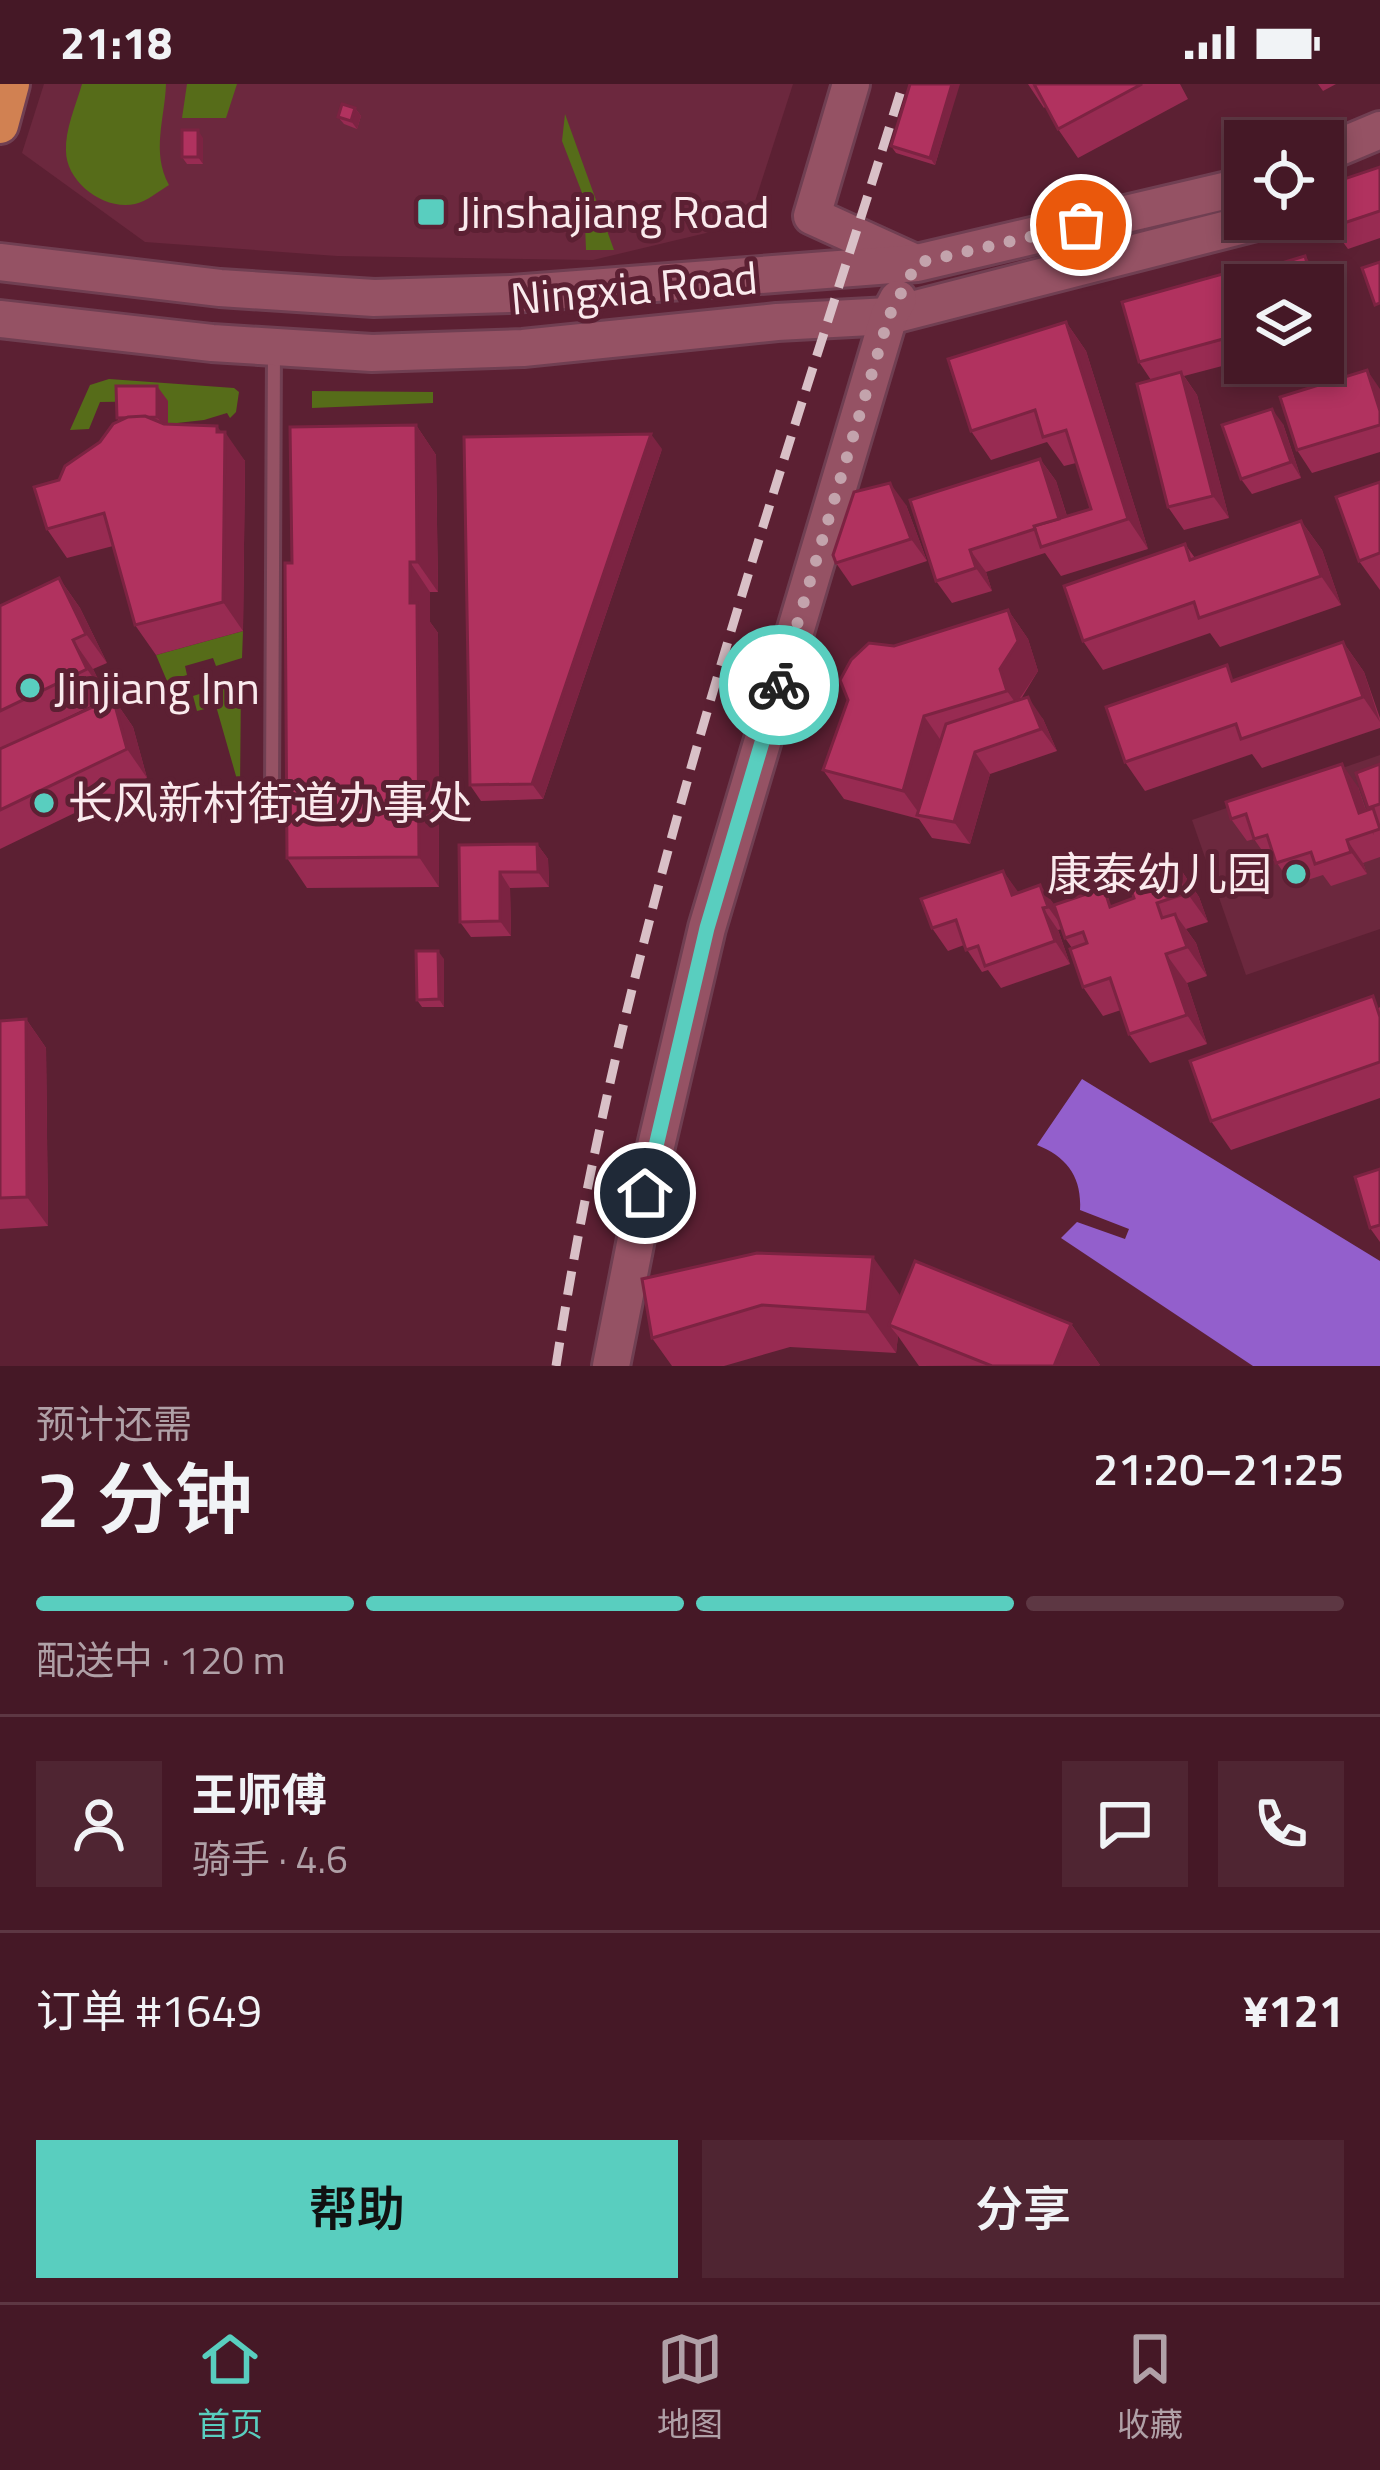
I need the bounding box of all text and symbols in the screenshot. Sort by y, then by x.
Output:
text: 21:18 [60,8,172,76]
map controls [1224,120,1344,384]
button: locate [1224,120,1344,240]
pin [1030,174,1132,276]
place label: Jinshajiang Road [458,177,770,245]
icon: bag [1048,192,1114,258]
marker: Jinshajiang Road [415,196,447,228]
street label: Ningxia Road [508,242,760,332]
button: layers [1224,264,1344,384]
courier [719,625,839,745]
icon: bike [746,652,812,718]
place label: Jinjiang Inn [54,653,260,721]
marker: Jinjiang Inn [17,675,43,701]
place label: 长风新村街道办事处 [68,768,473,836]
marker: 长风新村街道办事处 [31,790,57,816]
place label: 康泰幼儿园 [1047,839,1272,907]
marker: 康泰幼儿园 [1283,861,1309,887]
pin [594,1142,696,1244]
icon: home [612,1160,678,1226]
text: 预计还需 [36,1394,192,1453]
text: 21:20–21:25 [1093,1434,1344,1502]
text: 2 分钟 [36,1439,253,1557]
text: 配送中 · 120 m [36,1630,285,1689]
text: 王师傅 [192,1760,327,1828]
button: person [36,1761,162,1887]
button: chat [1062,1761,1188,1887]
button: phone [1218,1761,1344,1887]
text: 骑手 · 4.6 [192,1829,348,1888]
text: 订单 #1649 [36,1976,262,2044]
text: ¥121 [1243,1976,1344,2044]
button: 帮助 [36,2140,678,2278]
button: 分享 [702,2140,1344,2278]
tab: 首页 [197,2326,263,2449]
tab: 地图 [657,2326,723,2449]
tab: 收藏 [1117,2326,1183,2449]

